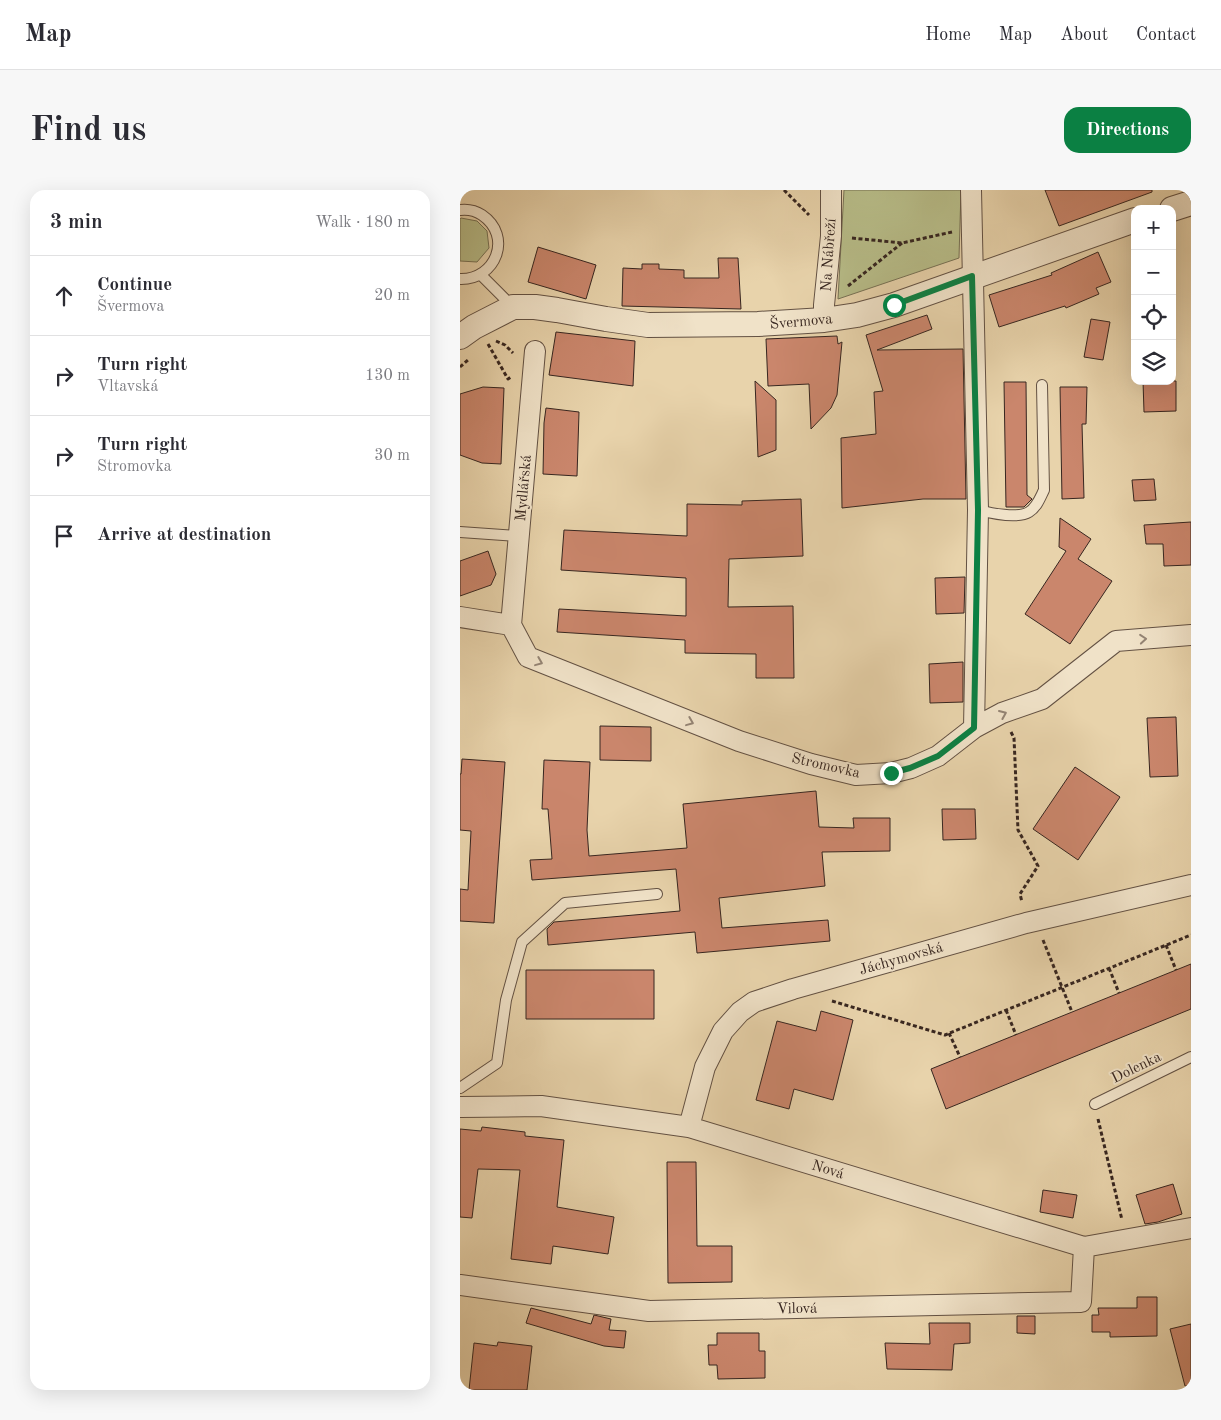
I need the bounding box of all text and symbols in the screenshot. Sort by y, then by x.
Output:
text: Map [25,23,72,47]
text: Home [925,26,971,44]
text: Map [999,26,1032,44]
text: About [1060,26,1108,44]
text: Contact [1136,26,1196,44]
button: Directions [1064,107,1191,153]
text: Find us [30,113,146,148]
map controls [1131,205,1176,385]
button: + [1131,205,1176,250]
text: 3 min [50,212,103,233]
text: Walk · 180 m [315,215,410,231]
street label: Na Nábřeží [819,217,840,292]
button: − [1131,250,1176,295]
text: Continue [97,276,172,295]
icon: ahead [50,282,78,310]
text: 20 m [374,288,410,304]
route start [883,294,906,317]
button: locate [1131,295,1176,340]
text: Švermova [97,299,164,315]
street label: Švermova [769,309,834,333]
button: layers [1131,340,1176,385]
text: Turn right [97,356,187,375]
icon: right [50,362,78,390]
text: 130 m [365,368,410,384]
text: Vltavská [97,379,158,395]
text: Turn right [97,436,187,455]
icon: right [50,442,78,470]
text: 30 m [374,448,410,464]
street label: Mydlářská [514,454,535,522]
text: Stromovka [97,459,172,475]
icon: arrive [50,522,78,550]
text: Arrive at destination [97,526,271,545]
one-way arrow [1139,634,1147,645]
one-way arrow [534,656,543,666]
one-way arrow [998,709,1007,720]
one-way arrow [685,716,694,726]
street label: Stromovka [790,751,862,782]
route end [880,762,903,785]
street label: Jáchymovská [858,940,946,979]
street label: Dolenka [1109,1050,1164,1087]
street label: Nová [809,1158,846,1183]
street label: Vilová [777,1302,818,1317]

